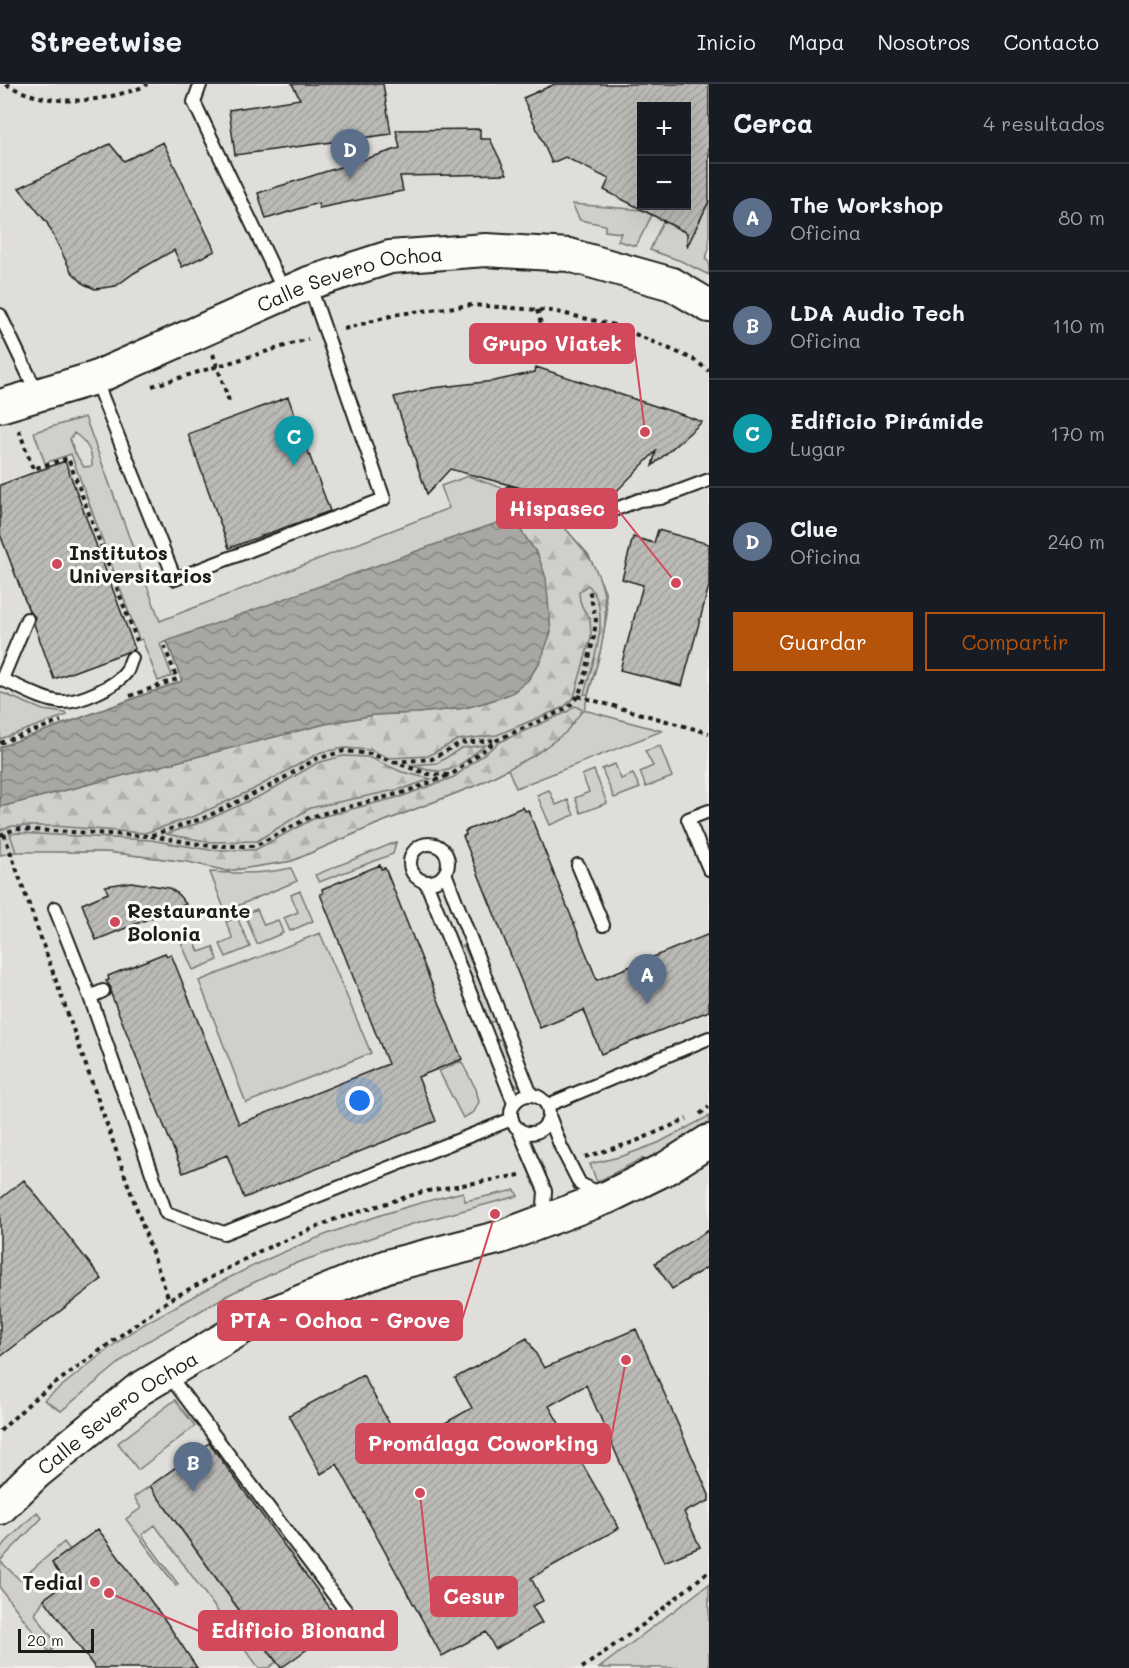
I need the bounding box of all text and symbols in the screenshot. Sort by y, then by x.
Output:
text: Streetwise [30,23,182,59]
text: Inicio [697,28,756,55]
text: Mapa [789,28,844,55]
text: Nosotros [877,28,971,55]
text: Contacto [1004,28,1099,55]
map controls [637,102,691,210]
button: + [637,102,691,156]
text: Cerca [733,106,813,140]
text: 4 resultados [983,110,1105,136]
pin: D [330,130,370,179]
button: − [637,156,691,210]
text: The Workshop [790,190,943,219]
text: A [746,204,759,230]
text: 80 m [1058,204,1105,230]
text: Oficina [790,219,861,245]
street label: Calle Severo Ochoa [252,240,443,318]
text: LDA Audio Tech [790,298,964,327]
text: B [746,312,759,338]
text: 110 m [1052,312,1105,338]
callout: Grupo Viatek [470,324,634,363]
text: Oficina [790,327,861,353]
text: Grupo Viatek [482,329,622,356]
text: Edificio Pirámide [790,406,984,435]
pin: C [274,416,314,466]
text: C [745,420,760,446]
text: 170 m [1050,420,1105,446]
text: Lugar [790,435,846,461]
callout: Hispasec [497,489,617,528]
text: Hispasec [509,494,605,521]
text: Clue [790,514,838,543]
text: D [745,528,760,554]
text: 240 m [1047,528,1105,554]
place label: Institutos Universitarios [69,539,212,588]
text: Oficina [790,543,861,569]
marker: Institutos Universitarios [50,557,64,571]
button: Guardar [733,612,913,671]
button: Compartir [925,612,1105,671]
place label: Restaurante Bolonia [127,897,251,946]
marker: Restaurante Bolonia [108,915,122,929]
pin: A [628,954,666,1004]
your location [345,1086,374,1115]
callout: PTA - Ochoa - Grove [218,1301,462,1340]
text: PTA - Ochoa - Grove [230,1306,450,1333]
street label: Calle Severo Ochoa [32,1344,202,1480]
callout: Promálaga Coworking [356,1424,610,1463]
text: Promálaga Coworking [368,1429,598,1456]
pin: B [174,1442,212,1492]
place label: Tedial [22,1569,83,1595]
marker: Tedial [88,1575,102,1589]
callout: Cesur [431,1577,517,1616]
text: Cesur [443,1582,505,1609]
callout: Edificio Bionand [199,1611,397,1650]
text: Edificio Bionand [211,1616,385,1643]
scale bar [18,1626,94,1654]
text: 20 m [27,1629,64,1650]

